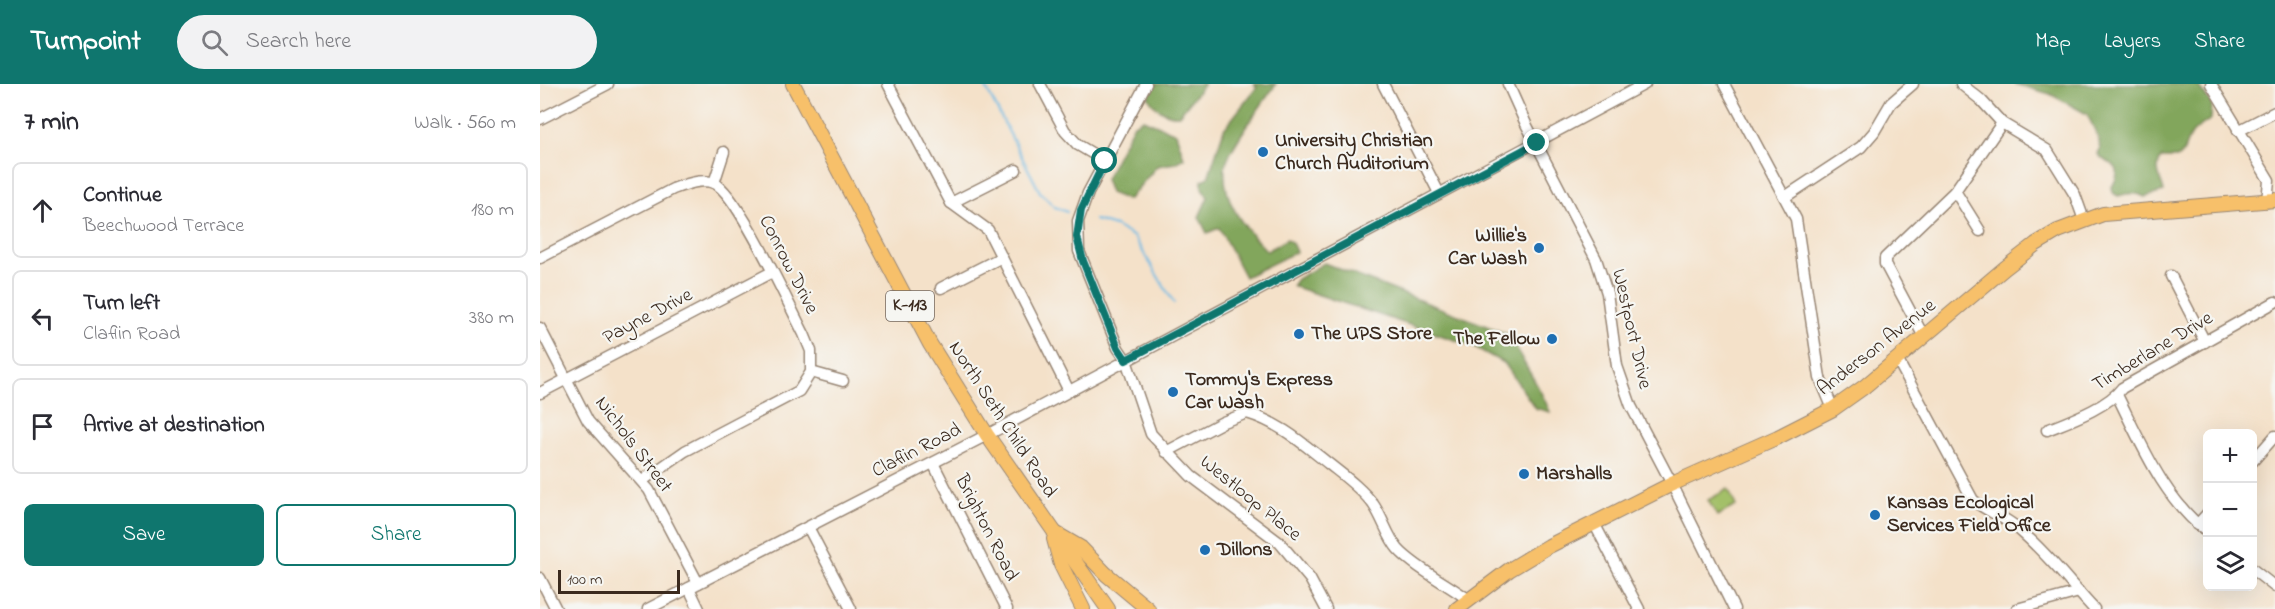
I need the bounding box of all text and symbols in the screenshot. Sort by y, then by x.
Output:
search box [177,15,597,69]
text: Turnpoint [30,22,141,63]
icon: search [198,26,231,59]
text: Search here [246,26,351,58]
text: Map [2035,27,2071,57]
text: Layers [2104,27,2161,57]
text: Share [2194,27,2245,57]
text: 7 min [24,104,79,142]
text: Walk · 560 m [414,109,516,138]
place label: University Christian Church Auditorium [1275,127,1433,179]
route end [1523,129,1549,155]
marker: University Christian Church Auditorium [1256,145,1270,159]
route start [1091,147,1117,173]
text: Continue [83,180,162,212]
icon: ahead [26,194,59,227]
text: 180 m [471,196,514,225]
street label: Conrow Drive [751,210,825,320]
text: Beechwood Terrace [83,212,244,241]
place label: Willie's Car Wash [1448,222,1527,274]
marker: Willie's Car Wash [1532,241,1546,255]
street label: Westport Drive [1603,266,1659,392]
street label: Payne Drive [598,281,698,353]
text: Turn left [83,288,160,320]
road number: K-113 [886,291,934,321]
street label: Anderson Avenue [1811,292,1943,404]
icon: left [26,302,59,335]
text: 380 m [469,304,514,333]
street label: Timberlane Drive [2087,305,2219,399]
text: Claflin Road [83,320,180,349]
place label: The UPS Store [1311,320,1433,349]
place label: The Fellow [1453,325,1540,354]
marker: The UPS Store [1292,327,1306,341]
marker: The Fellow [1545,332,1559,346]
street label: North Seth Child Road [940,336,1064,504]
place label: Tommy's Express Car Wash [1185,366,1333,418]
marker: Tommy's Express Car Wash [1166,385,1180,399]
street label: Nichols Street [587,391,679,500]
icon: arrive [26,410,59,443]
text: Arrive at destination [83,410,265,442]
street label: Claflin Road [867,416,967,486]
map controls [2203,429,2257,591]
button: + [2203,429,2257,483]
street label: Westloop Place [1193,449,1307,549]
place label: Marshalls [1536,460,1613,489]
marker: Marshalls [1517,467,1531,481]
street label: Brighton Road [945,469,1025,587]
button: − [2203,483,2257,537]
place label: Kansas Ecological Services Field Office [1887,489,2052,541]
button: Save [24,504,264,566]
button: Share [276,504,516,566]
marker: Kansas Ecological Services Field Office [1868,508,1882,522]
place label: Dillons [1216,536,1272,565]
button: layers [2203,537,2257,591]
marker: Dillons [1198,543,1212,557]
scale bar [558,567,680,594]
text: 100 m [567,568,602,592]

